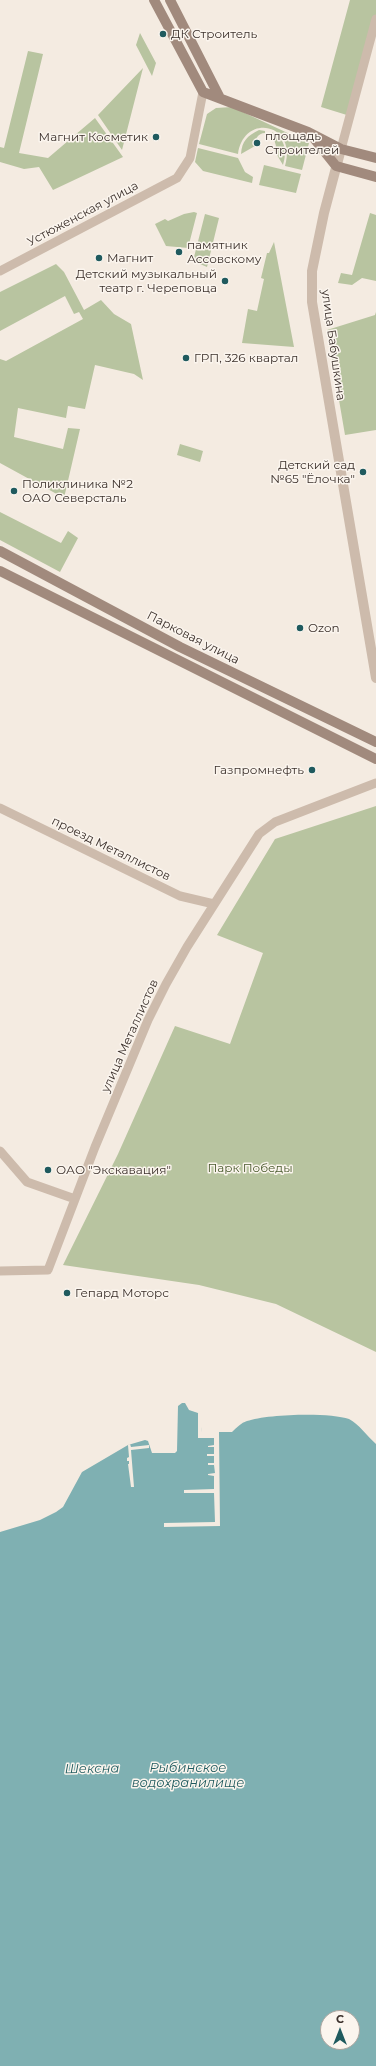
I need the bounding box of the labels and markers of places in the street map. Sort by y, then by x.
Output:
place label: ДК Строитель [171,27,257,41]
marker: ДК Строитель [158,29,168,39]
place label: площадь Строителей [265,129,339,157]
place label: Магнит Косметик [39,130,148,144]
marker: Магнит Косметик [151,132,161,142]
marker: площадь Строителей [252,138,262,148]
place label: памятник Ассовскому [187,238,261,266]
marker: памятник Ассовскому [174,247,184,257]
place label: Магнит [107,251,153,265]
marker: Магнит [94,253,104,263]
place label: Детский музыкальный театр г. Череповца [76,267,217,295]
marker: Детский музыкальный театр г. Череповца [220,276,230,286]
place label: ГРП, 326 квартал [194,351,298,365]
marker: ГРП, 326 квартал [181,353,191,363]
place label: Детский сад №65 "Ёлочка" [270,458,355,486]
marker: Детский сад №65 "Ёлочка" [358,467,368,477]
place label: Поликлиника №2 ОАО Северсталь [22,477,133,505]
marker: Поликлиника №2 ОАО Северсталь [9,486,19,496]
place label: Ozon [308,621,340,635]
marker: Ozon [295,623,305,633]
place label: Газпромнефть [214,763,304,777]
marker: Газпромнефть [307,765,317,775]
place label: ОАО "Экскавация" [56,1163,171,1177]
marker: ОАО "Экскавация" [43,1165,53,1175]
place label: Гепард Моторс [75,1286,169,1300]
marker: Гепард Моторс [62,1288,72,1298]

